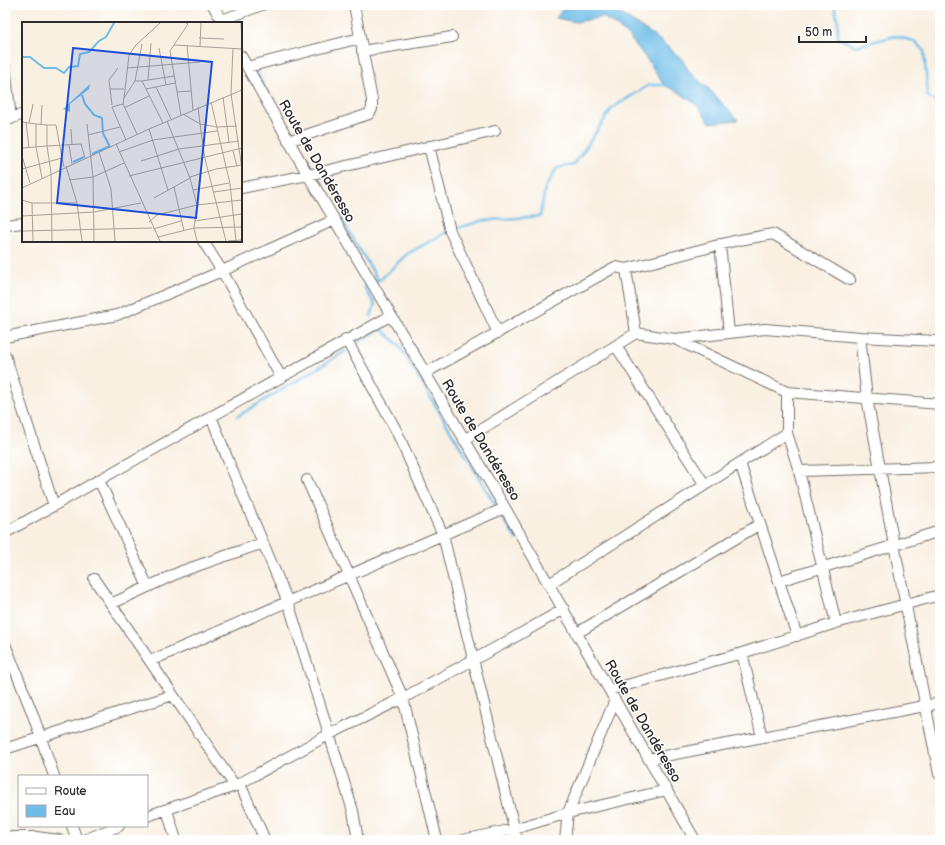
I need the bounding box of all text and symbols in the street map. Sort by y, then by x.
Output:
scale bar [799,18,866,44]
inset map [22,22,242,242]
text: 50 m [805,25,832,40]
street label: Route de Dandéresso [275,97,359,225]
street label: Route de Dandéresso [438,376,524,504]
street label: Route de Dandéresso [601,657,685,785]
legend [18,775,148,827]
text: Route [54,784,86,799]
text: Eau [54,804,75,819]

